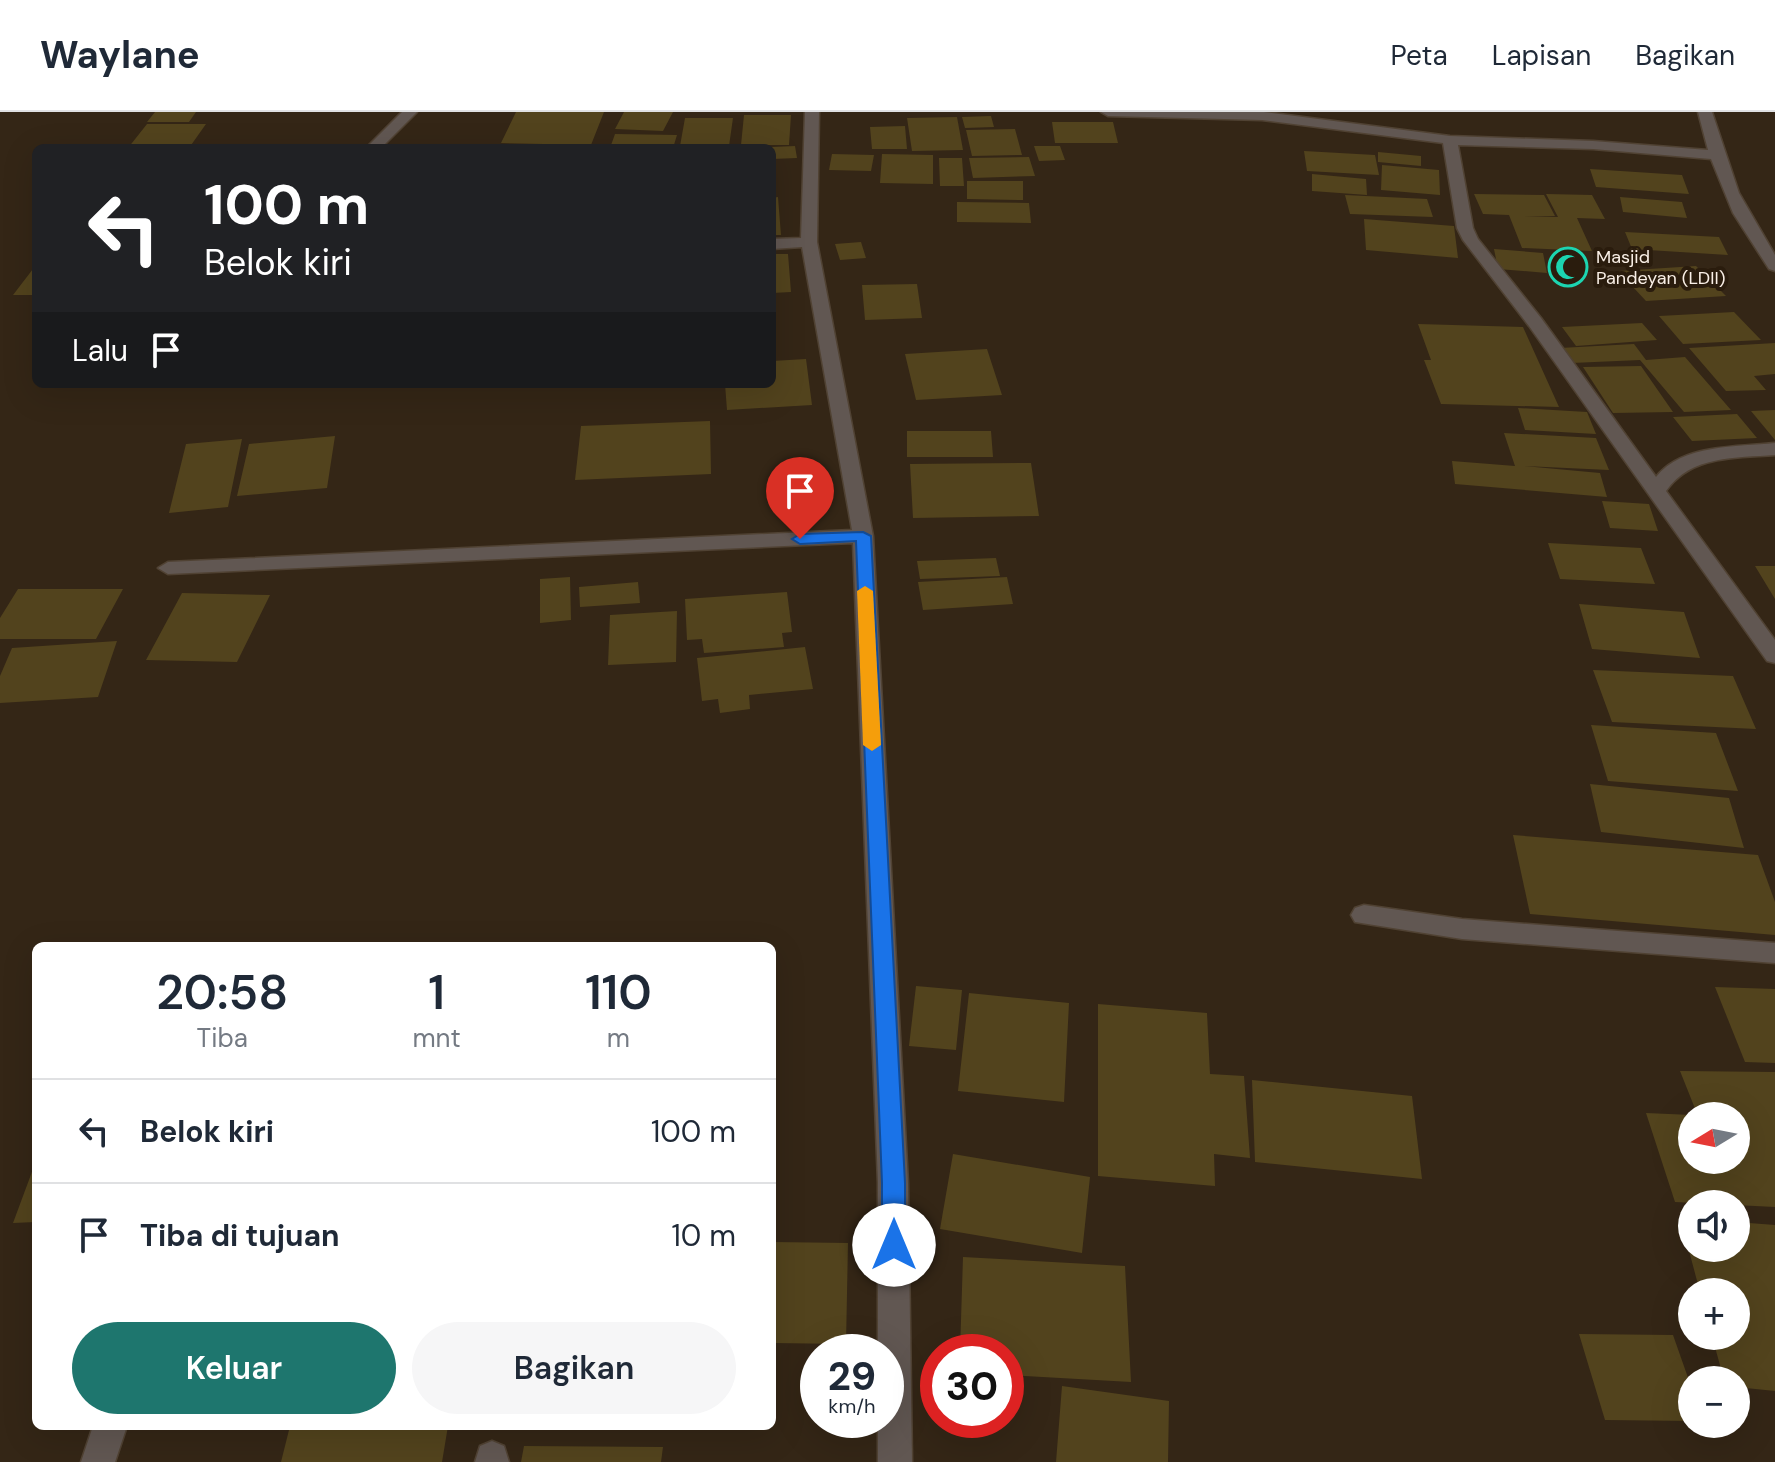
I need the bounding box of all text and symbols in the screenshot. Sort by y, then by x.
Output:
text: Waylane [40,30,200,80]
text: Peta [1391,37,1448,74]
text: Lapisan [1492,37,1591,74]
text: Bagikan [1635,37,1735,74]
text: 100 m [204,168,369,241]
icon: left [72,176,176,280]
text: Belok kiri [204,239,352,286]
place label: Masjid Pandeyan (LDII) [1596,245,1725,290]
mosque icon: Masjid Pandeyan (LDII) [1547,246,1589,288]
icon: arrive [144,328,188,372]
text: Lalu [72,331,128,370]
pin [766,457,834,539]
icon: arrive [778,469,822,513]
text: 20:58 [156,961,288,1024]
text: 1 [428,961,445,1024]
text: 110 [585,961,652,1024]
text: Tiba [197,1021,248,1055]
text: mnt [412,1021,461,1055]
text: m [607,1021,630,1055]
north arrow [1678,1102,1750,1174]
map controls [1678,1102,1750,1438]
icon: left [72,1109,116,1153]
text: Belok kiri [140,1112,274,1151]
text: 100 m [651,1112,736,1151]
button: sound [1678,1190,1750,1262]
position arrow [852,1203,936,1287]
icon: arrive [72,1213,116,1257]
text: Tiba di tujuan [140,1216,340,1255]
text: 10 m [671,1216,736,1255]
button: + [1678,1278,1750,1350]
button: Keluar [72,1322,396,1414]
button: Bagikan [412,1322,736,1414]
speed limit sign: 30 [920,1334,1024,1438]
text: 29 [828,1350,876,1402]
button: − [1678,1366,1750,1438]
text: km/h [828,1393,876,1419]

